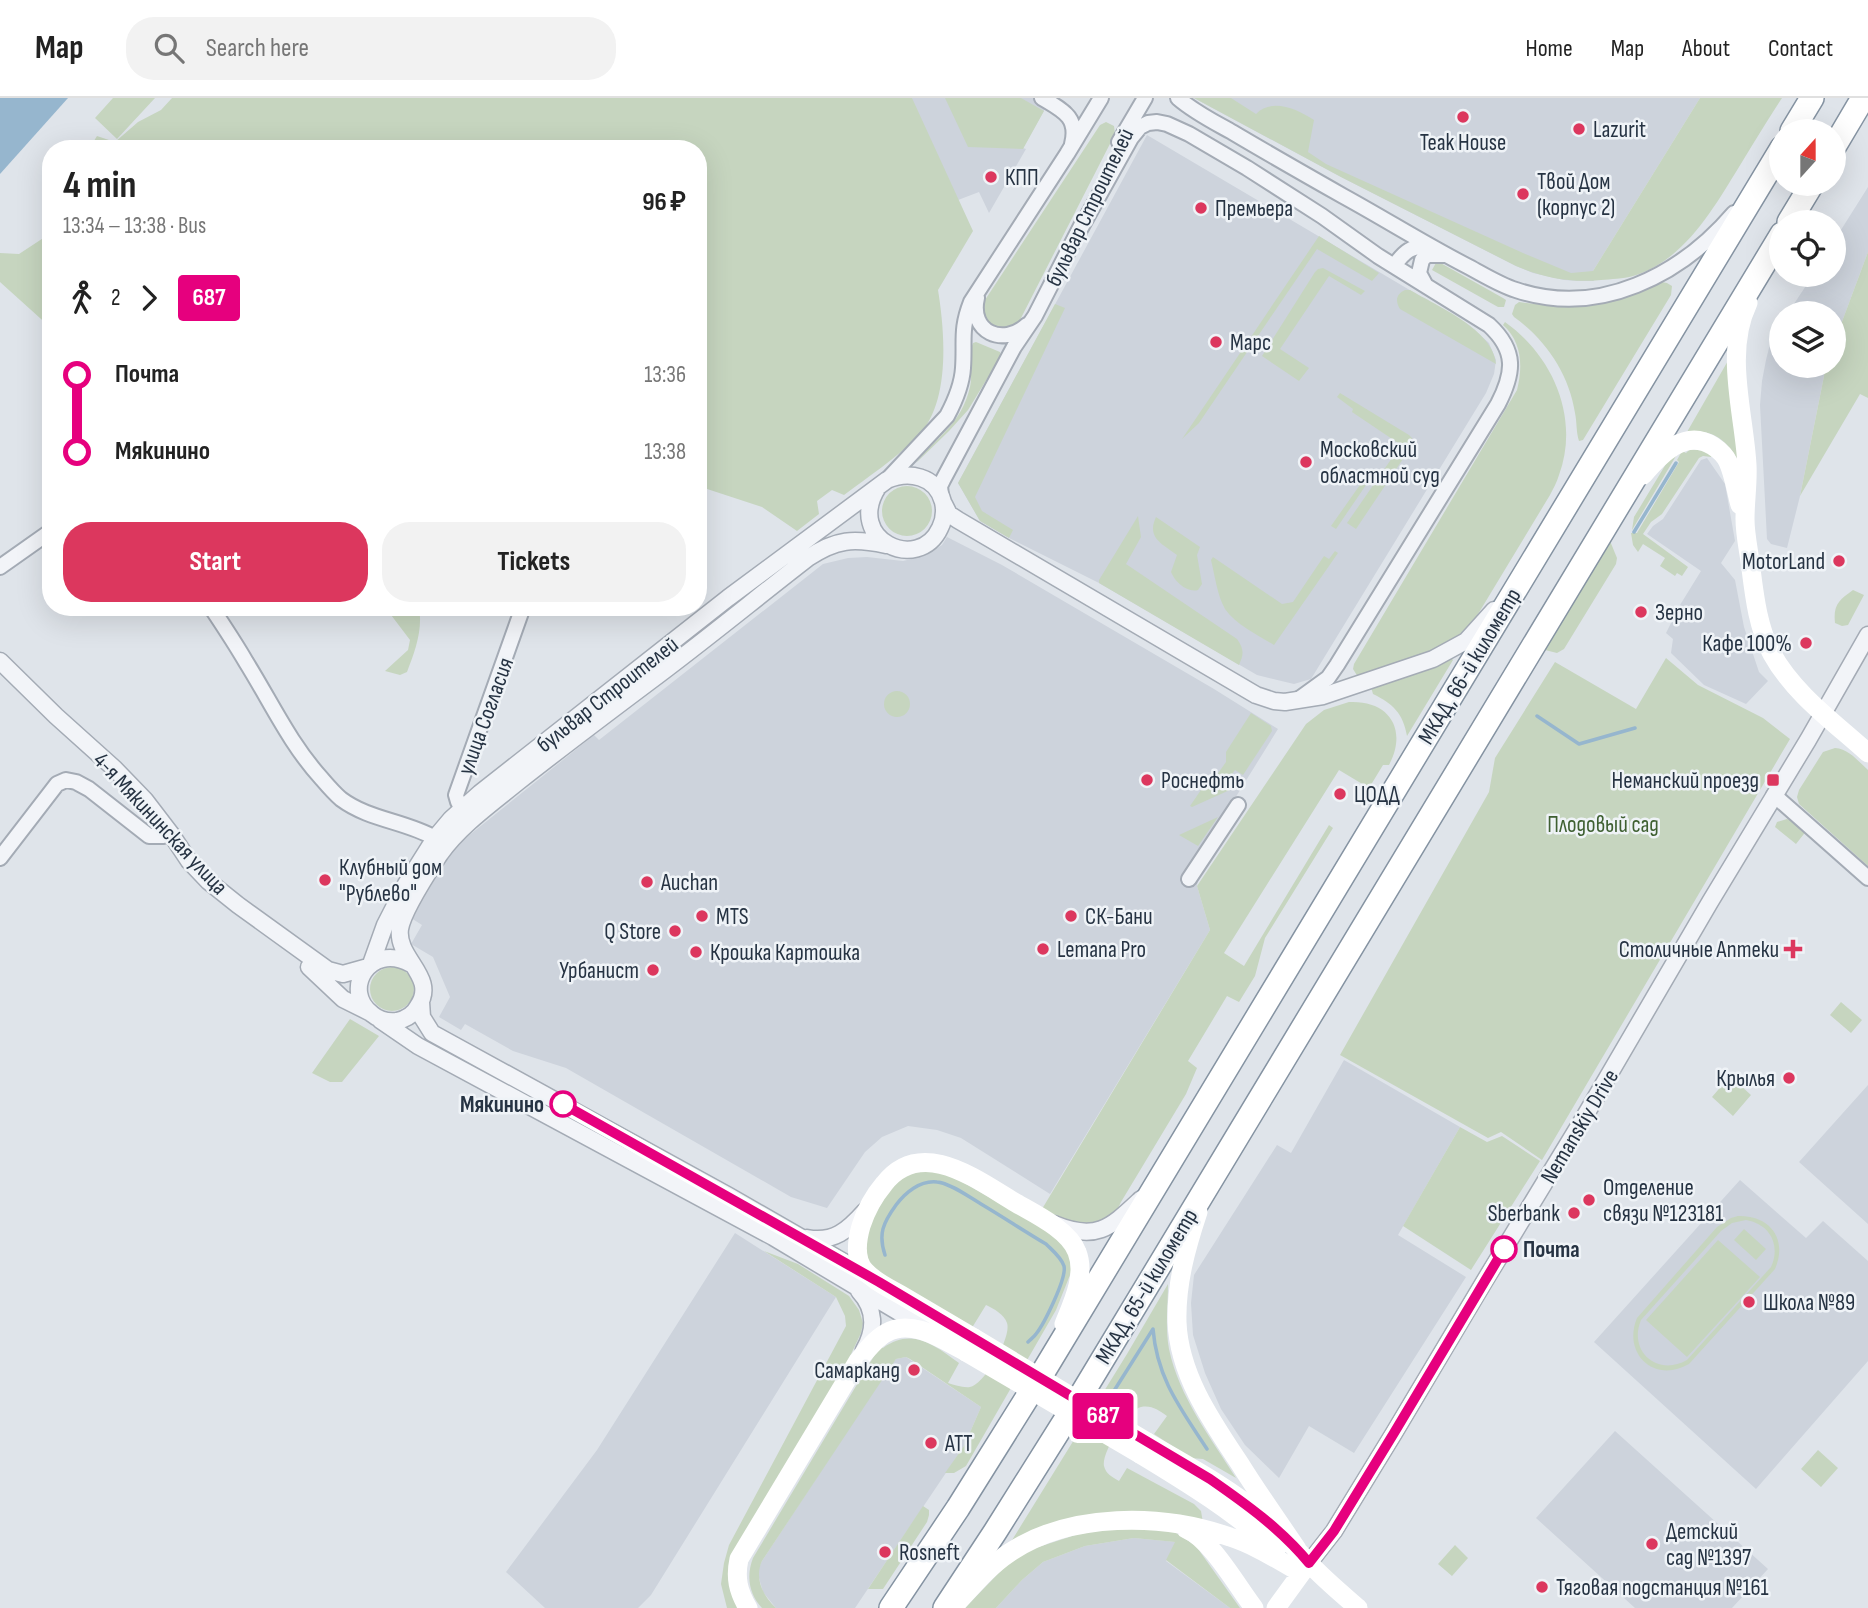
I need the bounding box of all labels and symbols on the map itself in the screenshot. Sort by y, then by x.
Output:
marker: Teak House [1455,109,1471,125]
place label: Lazurit [1593,116,1646,144]
north arrow [1769,119,1846,196]
marker: Lazurit [1571,121,1587,137]
street label: бульвар Строителей [1040,124,1140,291]
place label: Teak House [1420,129,1506,157]
place label: КПП [1005,164,1039,192]
place label: Твой Дом (корпус 2) [1537,168,1615,222]
marker: КПП [983,169,999,185]
marker: Твой Дом (корпус 2) [1515,186,1531,202]
place label: Премьера [1215,195,1293,223]
marker: Премьера [1193,200,1209,216]
place label: Марс [1230,329,1271,357]
marker: Марс [1208,334,1224,350]
place label: Московский областной суд [1320,436,1440,490]
marker: Московский областной суд [1298,454,1314,470]
place label: MotorLand [1742,548,1825,576]
marker: MotorLand [1831,553,1847,569]
street label: МКАД, 66-й километр [1412,583,1527,750]
place label: Зерно [1655,599,1703,627]
marker: Зерно [1633,604,1649,620]
place label: Кафе 100% [1702,630,1792,658]
street label: бульвар Строителей [531,631,684,759]
marker: Кафе 100% [1798,635,1814,651]
street label: улица Согласия [452,654,520,779]
street label: 4-я Мякининская улица [87,747,234,901]
place label: Роснефть [1161,767,1244,795]
place label: Неманский проезд [1612,767,1759,795]
marker: Роснефть [1139,772,1155,788]
marker: Неманский проезд [1765,772,1781,788]
place label: ЦОДД [1354,781,1400,809]
marker: ЦОДД [1332,786,1348,802]
park label: Плодовый сад [1547,811,1659,839]
place label: Клубный дом "Рублево" [339,854,442,908]
place label: Auchan [660,869,718,897]
marker: Клубный дом "Рублево" [317,872,333,888]
marker: Auchan [639,874,655,890]
place label: MTS [716,903,749,931]
place label: СК-Бани [1085,903,1153,931]
marker: MTS [694,908,710,924]
marker: СК-Бани [1063,908,1079,924]
place label: Q Store [604,918,661,946]
marker: Q Store [667,923,683,939]
place label: Lemana Pro [1057,936,1146,964]
place label: Столичные Аптеки [1619,936,1779,964]
place label: Крошка Картошка [710,939,860,967]
marker: Lemana Pro [1035,941,1051,957]
marker: Столичные Аптеки [1785,941,1801,957]
marker: Крошка Картошка [688,944,704,960]
place label: Урбанист [559,957,639,985]
marker: Урбанист [645,962,661,978]
street label: Nemanskiy Drive [1535,1064,1625,1189]
place label: Крылья [1716,1065,1775,1093]
marker: Крылья [1781,1070,1797,1086]
place label: Мякинино [460,1091,544,1119]
marker: Мякинино [550,1091,576,1117]
place label: Отделение связи №123181 [1603,1174,1723,1228]
marker: Отделение связи №123181 [1581,1192,1597,1208]
place label: Sberbank [1488,1200,1560,1228]
street label: МКАД, 65-й километр [1089,1204,1204,1369]
marker: Sberbank [1566,1205,1582,1221]
marker: Почта [1491,1236,1517,1262]
place label: Почта [1523,1236,1580,1264]
place label: Школа №89 [1763,1289,1855,1317]
marker: Школа №89 [1741,1294,1757,1310]
place label: Самарканд [814,1357,900,1385]
marker: Самарканд [906,1362,922,1378]
line badge: 687 [1063,1393,1143,1439]
place label: АТТ [944,1430,973,1458]
marker: АТТ [923,1435,939,1451]
place label: Детский сад №1397 [1666,1518,1751,1572]
marker: Детский сад №1397 [1644,1536,1660,1552]
place label: Rosneft [899,1539,960,1567]
marker: Rosneft [877,1544,893,1560]
place label: Тяговая подстанция №161 [1556,1574,1769,1602]
marker: Тяговая подстанция №161 [1534,1579,1550,1595]

